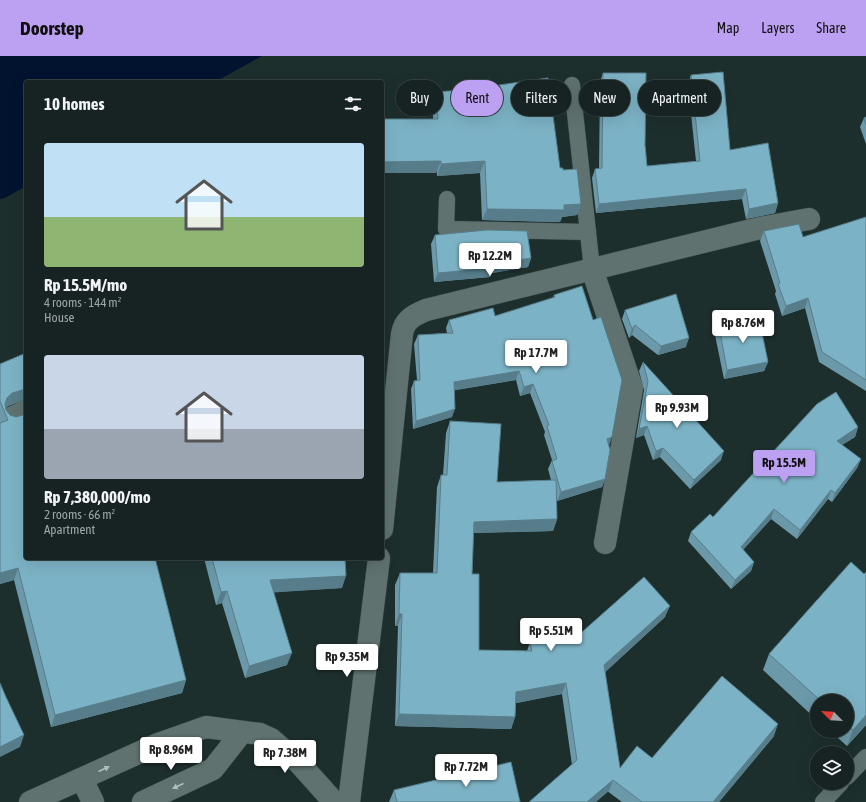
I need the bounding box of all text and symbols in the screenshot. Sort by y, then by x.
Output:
text: Doorstep [20,17,84,39]
text: Map [717,20,739,36]
text: Layers [761,20,794,36]
text: Share [816,20,846,36]
chip: Buy [396,80,443,116]
chip: Rent [451,80,503,116]
chip: Filters [511,80,571,116]
chip: New [579,80,630,116]
chip: Apartment [638,80,721,116]
icon: filters [342,93,364,115]
text: 10 homes [44,94,105,114]
icon: home [168,169,240,241]
pin: Rp 12.2M [449,243,531,277]
text: Rp 12.2M [468,248,512,263]
text: Rp 15.5M/mo [44,275,127,295]
text: 4 rooms · 144 m² [44,295,121,310]
text: House [44,310,74,325]
pin: Rp 8.76M [702,310,784,344]
text: Rp 8.76M [721,315,765,330]
pin: Rp 17.7M [495,340,577,374]
text: Rp 17.7M [514,345,558,360]
icon: home [168,381,240,453]
pin: Rp 9.93M [636,395,718,429]
text: Rp 9.93M [655,400,699,415]
pin: Rp 15.5M [743,450,825,484]
text: Rp 15.5M [762,455,806,470]
text: Rp 7,380,000/mo [44,487,151,507]
text: 2 rooms · 66 m² [44,507,115,522]
text: Apartment [44,522,95,537]
pin: Rp 5.51M [510,618,592,652]
text: Rp 5.51M [529,623,573,638]
pin: Rp 9.35M [306,644,388,678]
text: Rp 9.35M [325,649,369,664]
north arrow [810,694,854,738]
map controls [810,694,854,790]
pin: Rp 8.96M [130,737,212,771]
pin: Rp 7.38M [244,740,326,774]
text: Rp 8.96M [149,742,193,757]
text: Rp 7.38M [263,745,307,760]
button: layers [810,746,854,790]
pin: Rp 7.72M [425,754,507,788]
text: Rp 7.72M [444,759,488,774]
one-way arrow [98,766,110,772]
one-way arrow [172,784,184,790]

